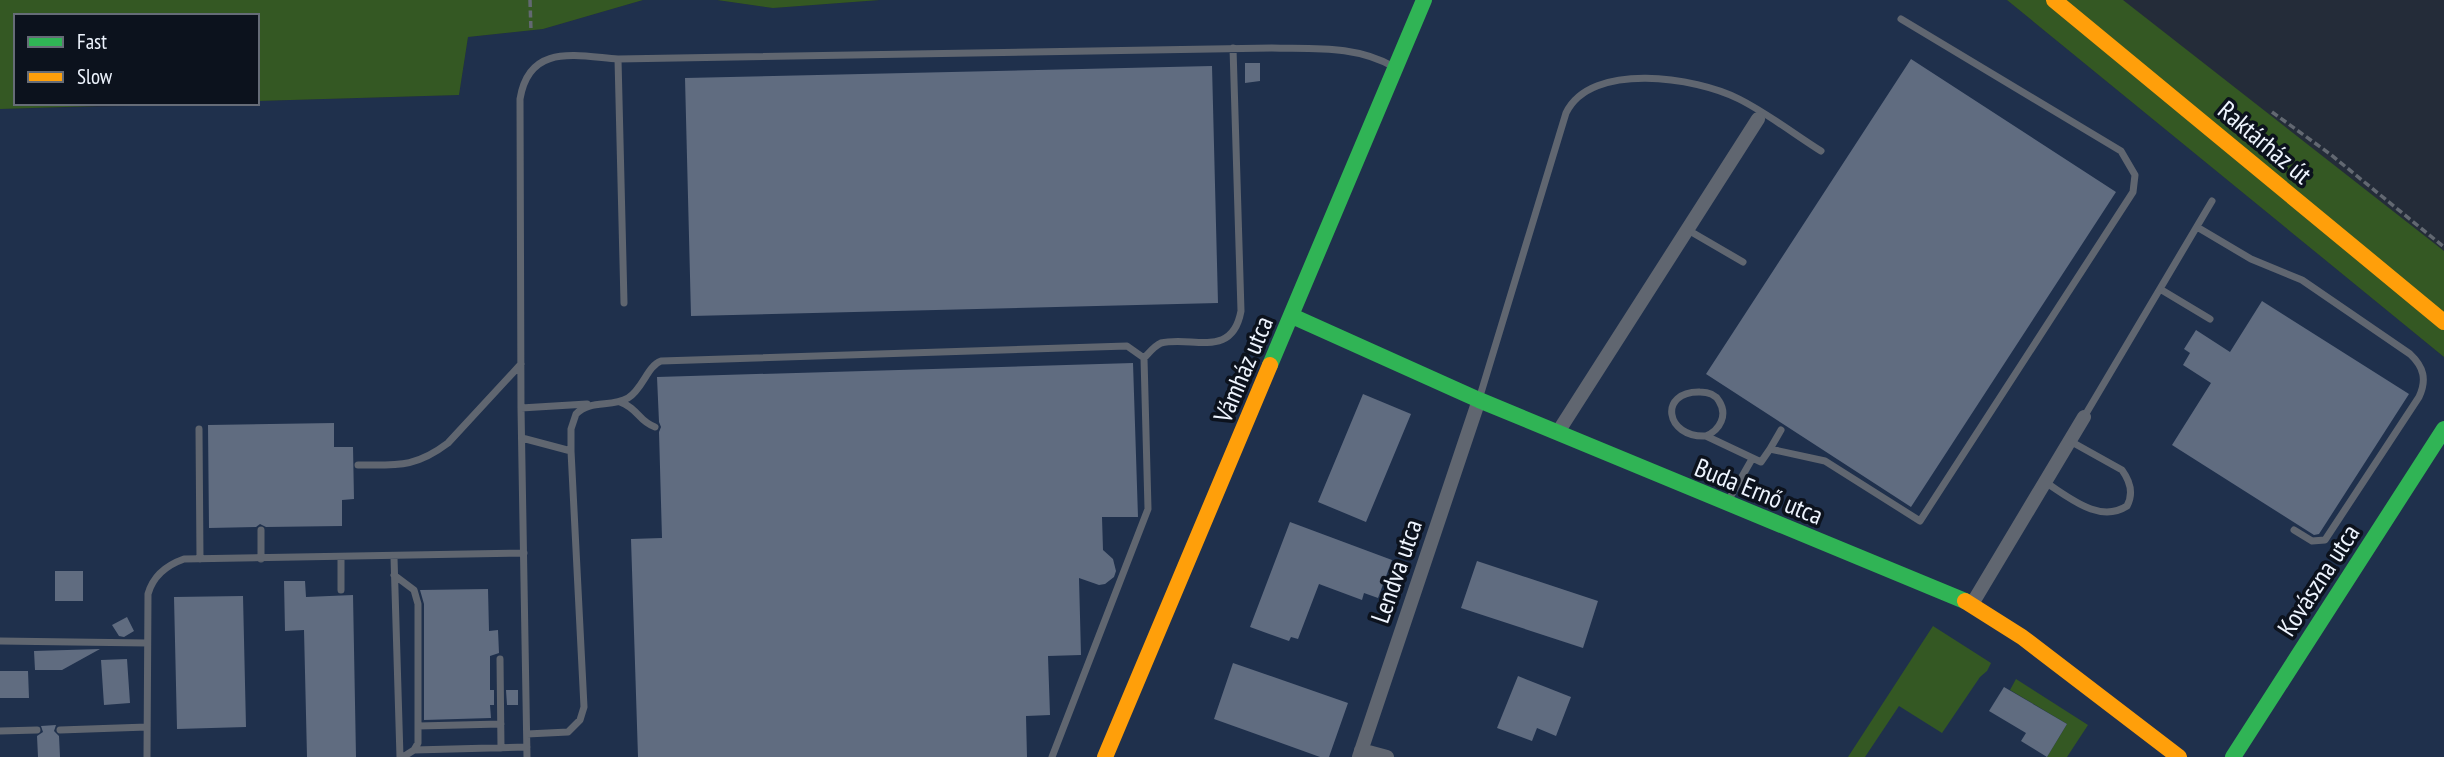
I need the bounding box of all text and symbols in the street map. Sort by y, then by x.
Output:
legend [14,14,259,105]
text: Fast [77,28,107,55]
text: Slow [77,63,113,90]
street label: Raktárház út [2211,93,2319,191]
street label: Vámház utca [1205,311,1280,428]
street label: Buda Ernő utca [1690,450,1828,532]
street label: Lendva utca [1363,515,1429,627]
street label: Kovászna utca [2270,518,2366,642]

